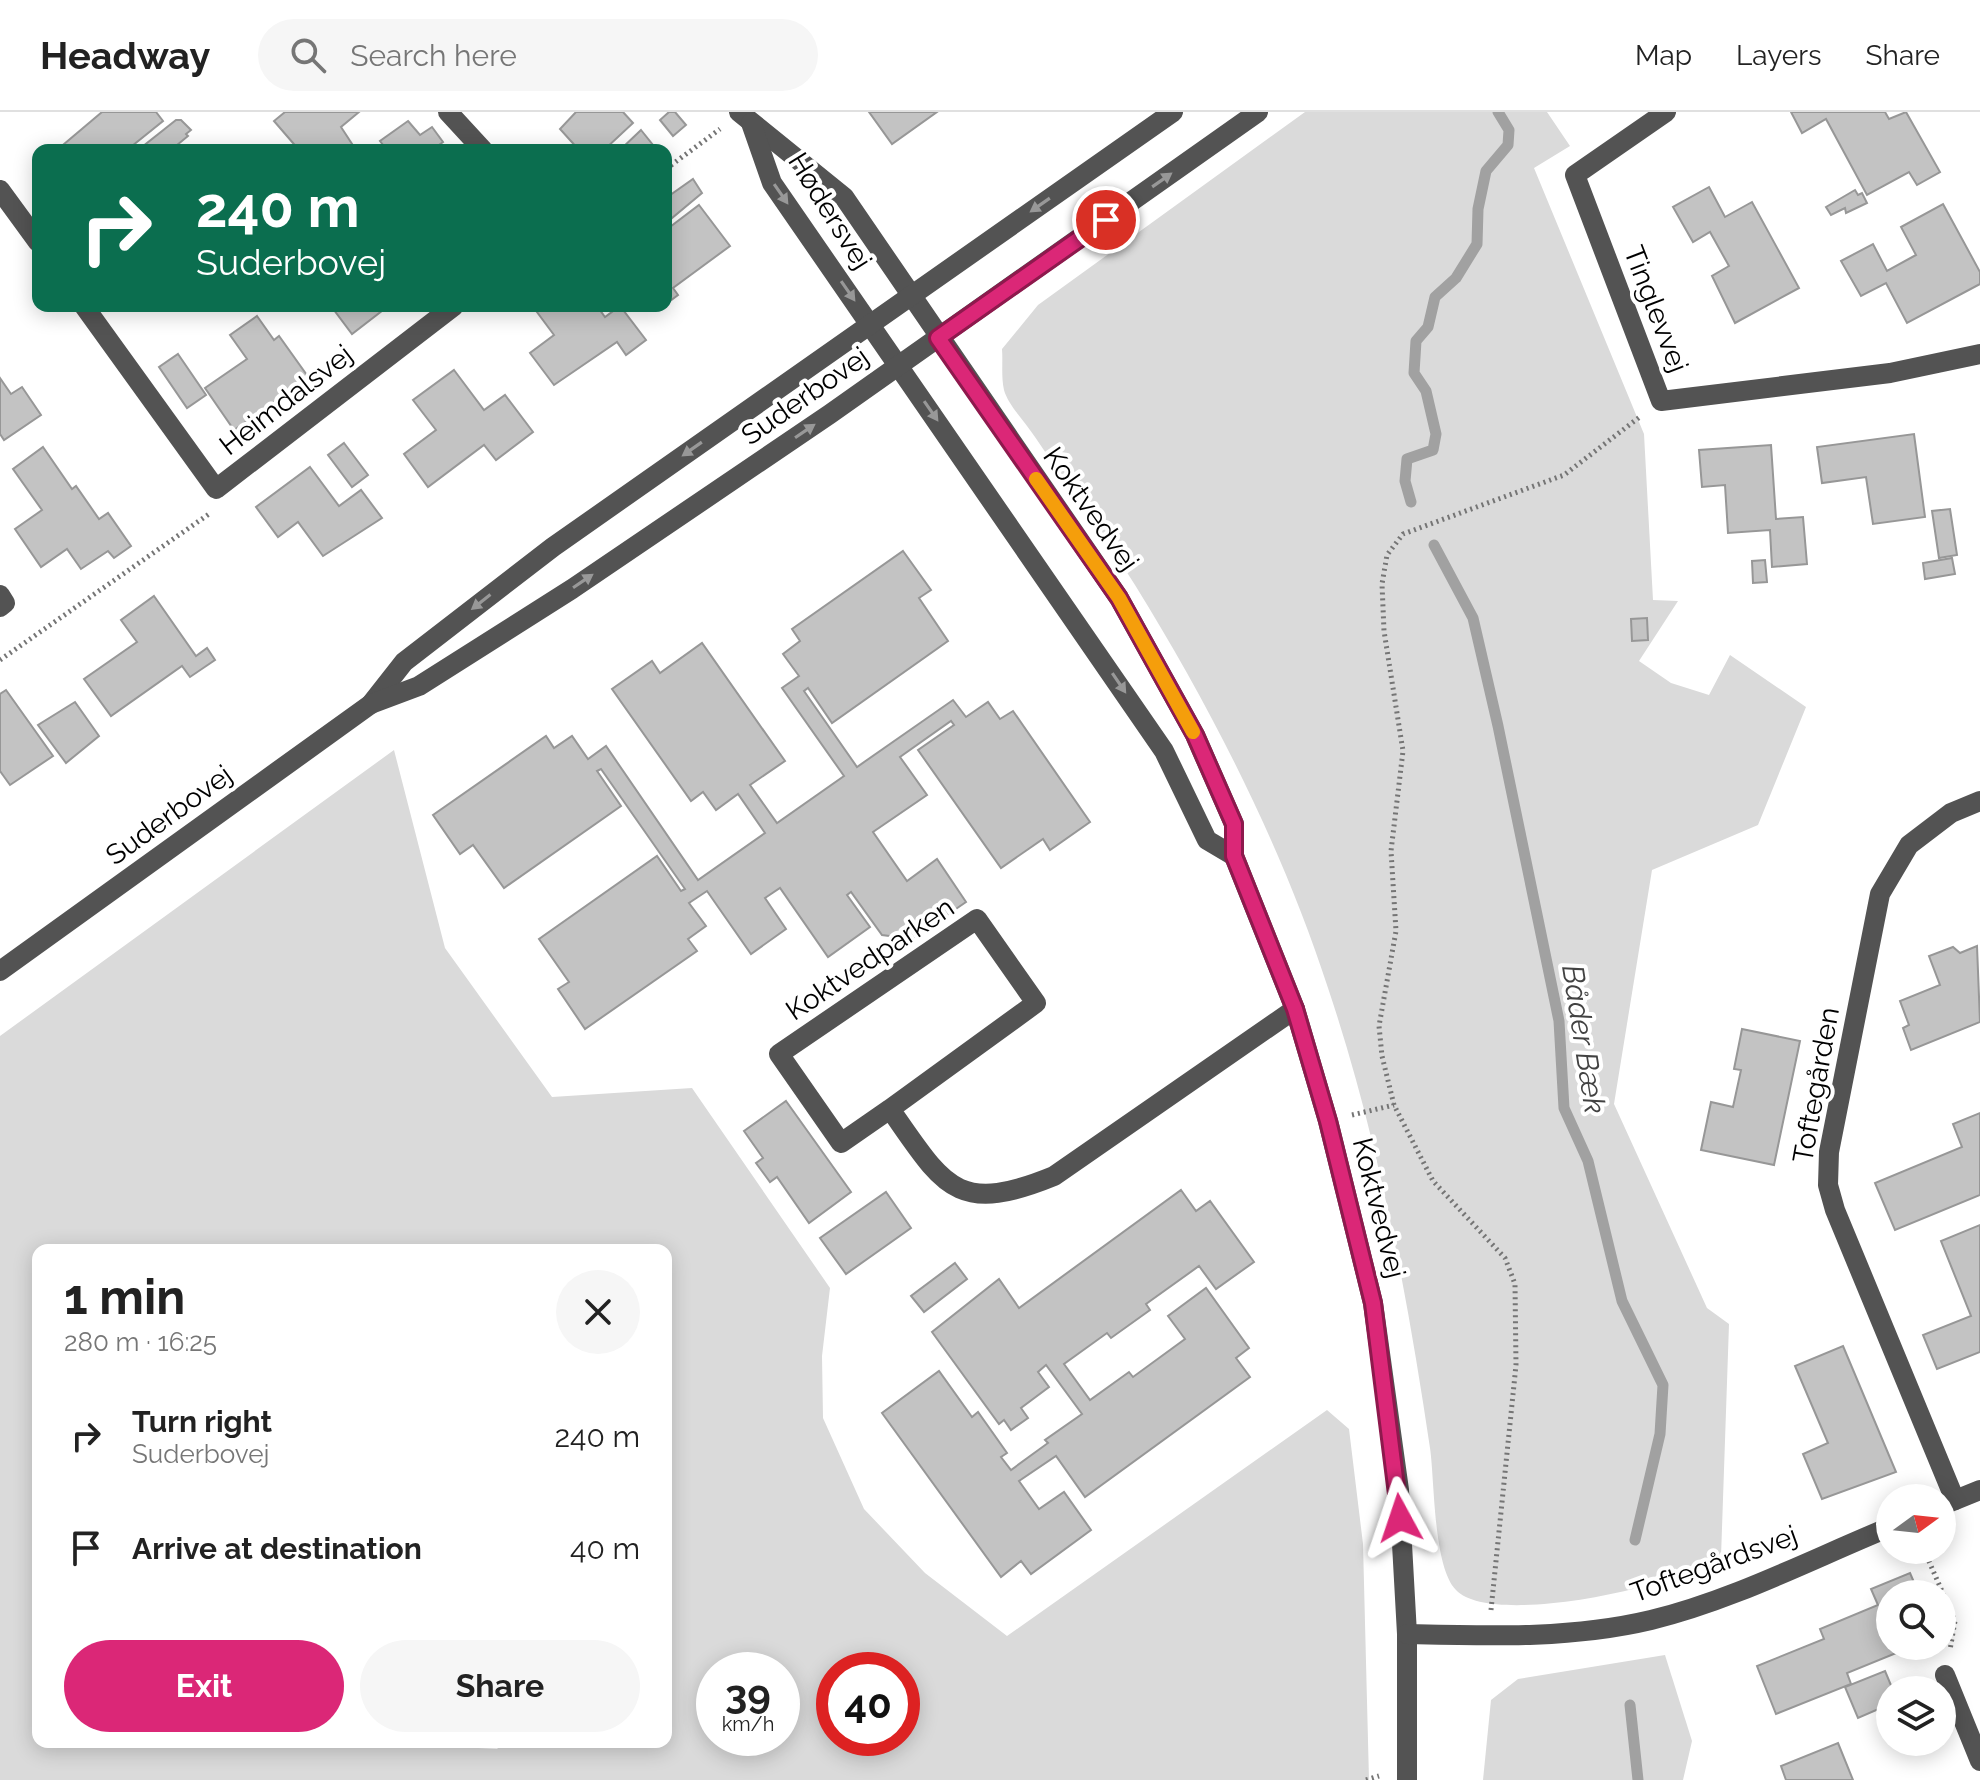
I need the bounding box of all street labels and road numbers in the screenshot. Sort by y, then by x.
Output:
street label: Hødersvej [781,147,879,275]
street label: Tinglevvej [1617,241,1695,377]
street label: Heimdalsvej [213,338,359,462]
street label: Suderbovej [735,340,875,452]
street label: Koktvedvej [1036,441,1146,577]
street label: Suderbovej [99,758,239,872]
street label: Koktvedparken [780,891,960,1027]
street label: Toftegården [1786,1005,1846,1165]
street label: Koktvedvej [1346,1134,1412,1282]
street label: Toftegårdsvej [1626,1519,1802,1609]

